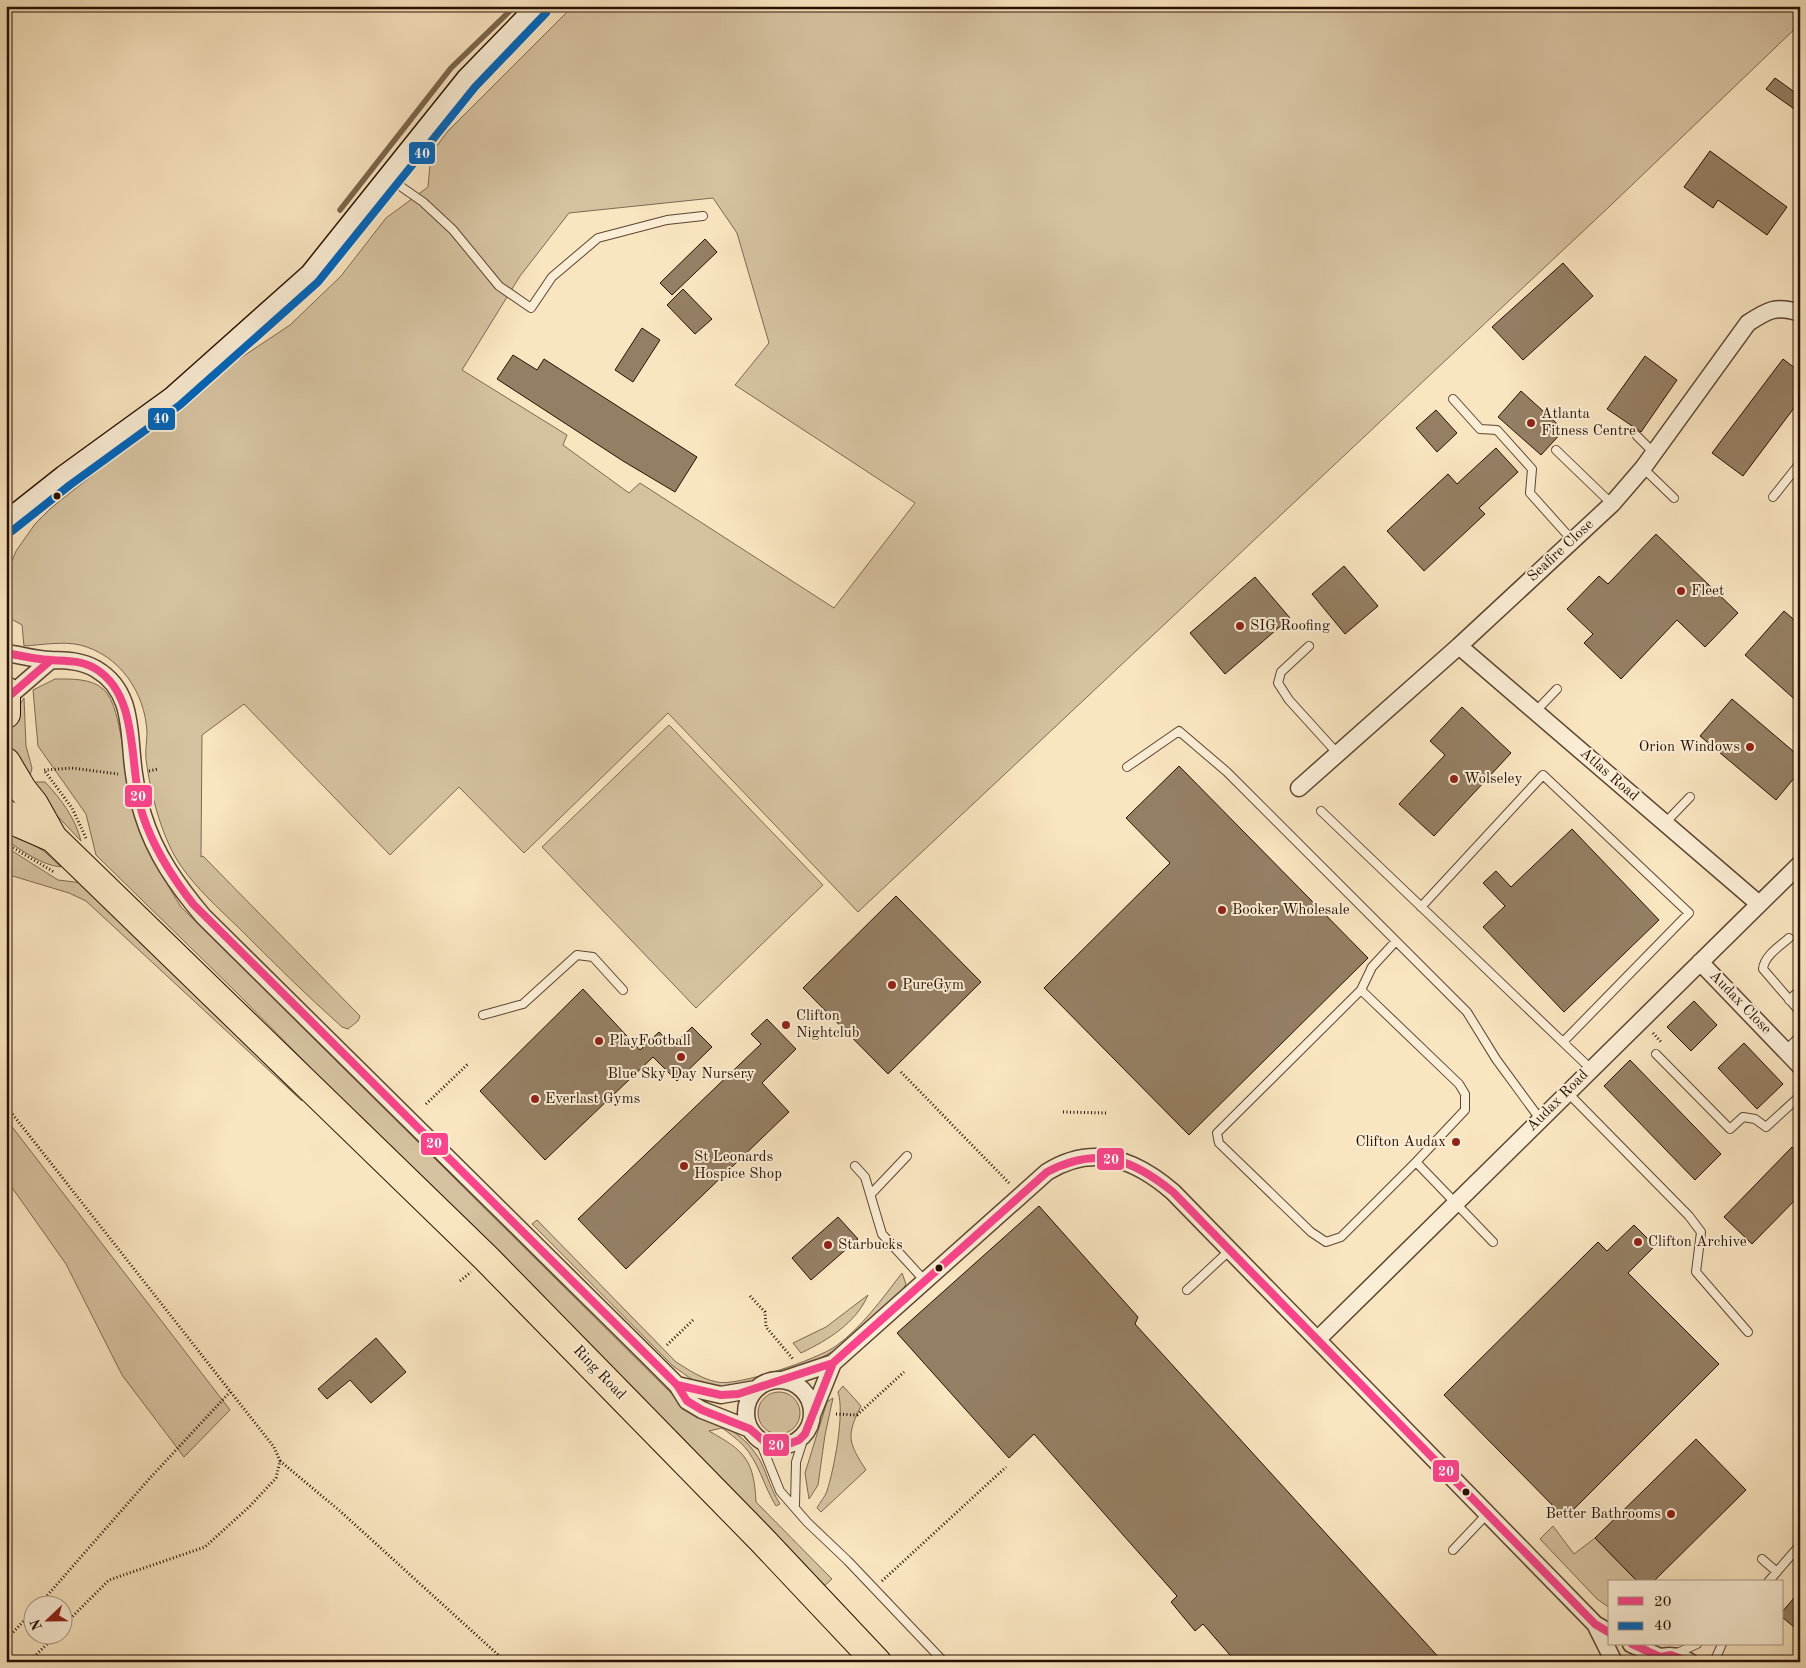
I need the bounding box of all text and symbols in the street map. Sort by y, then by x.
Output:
line badge: 40 [408,141,436,165]
text: 40 [414,147,430,161]
line badge: 40 [147,407,176,431]
place label: Atlanta Fitness Centre [1541,407,1636,439]
text: 40 [153,412,169,426]
marker: Atlanta Fitness Centre [1525,417,1537,429]
unlabelled marker [52,491,62,501]
street label: Seafire Close [1525,517,1597,585]
place label: Fleet [1691,584,1724,599]
marker: Fleet [1675,585,1687,597]
place label: SIG Roofing [1250,619,1330,634]
marker: SIG Roofing [1234,620,1246,632]
place label: Orion Windows [1639,740,1740,755]
marker: Orion Windows [1744,741,1756,753]
street label: Atlas Road [1577,746,1641,804]
place label: Wolseley [1464,772,1522,787]
marker: Wolseley [1448,773,1460,785]
line badge: 20 [124,784,153,808]
text: 20 [130,790,146,804]
place label: Booker Wholesale [1232,903,1350,918]
marker: Booker Wholesale [1216,904,1228,916]
street label: Audax Close [1706,968,1774,1038]
place label: PureGym [902,978,964,993]
marker: PureGym [886,979,898,991]
place label: Clifton Nightclub [796,1009,859,1041]
marker: Clifton Nightclub [780,1019,792,1031]
place label: PlayFootball [609,1034,691,1049]
marker: PlayFootball [593,1035,605,1047]
marker: Blue Sky Day Nursery [675,1051,687,1063]
place label: Blue Sky Day Nursery [607,1067,755,1082]
street label: Audax Road [1524,1067,1592,1135]
place label: Everlast Gyms [545,1092,640,1107]
marker: Everlast Gyms [529,1093,541,1105]
line badge: 20 [420,1132,449,1156]
place label: Clifton Audax [1355,1135,1446,1150]
marker: Clifton Audax [1450,1136,1462,1148]
text: 20 [426,1137,442,1151]
line badge: 20 [1096,1147,1125,1171]
place label: St Leonards Hospice Shop [694,1150,782,1182]
text: 20 [1103,1153,1119,1167]
marker: St Leonards Hospice Shop [678,1160,690,1172]
place label: Clifton Archive [1648,1235,1747,1250]
marker: Clifton Archive [1632,1236,1644,1248]
place label: Starbucks [838,1238,903,1253]
marker: Starbucks [822,1239,834,1251]
unlabelled marker [934,1263,944,1273]
street label: Ring Road [570,1343,628,1403]
line badge: 20 [762,1433,790,1457]
text: 20 [768,1439,784,1453]
line badge: 20 [1432,1459,1460,1483]
text: 20 [1438,1465,1454,1479]
unlabelled marker [1461,1487,1471,1497]
place label: Better Bathrooms [1545,1507,1661,1522]
marker: Better Bathrooms [1665,1508,1677,1520]
legend [1608,1580,1784,1646]
text: 20 [1654,1595,1671,1610]
north arrow [22,1596,72,1646]
text: N [28,1617,45,1632]
text: 40 [1654,1619,1671,1634]

